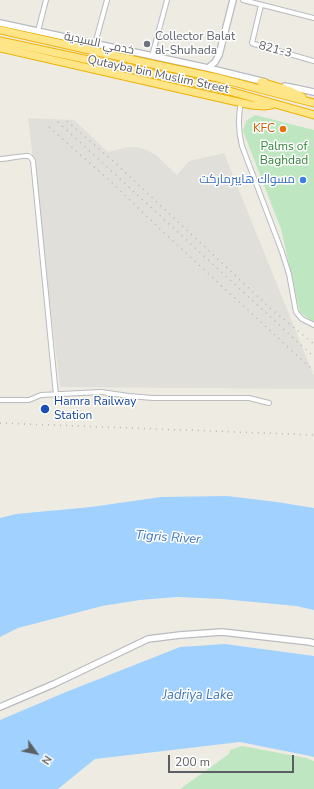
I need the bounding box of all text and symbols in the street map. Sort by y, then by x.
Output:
street label: خدمي السيدية [63,30,135,58]
place label: Collector Balat al-Shuhada [155,30,235,58]
marker: Collector Balat al-Shuhada [142,39,152,49]
street label: 821-3 [257,39,293,61]
street label: Qutayba bin Muslim Street [86,53,230,97]
place label: KFC [253,122,275,136]
marker: KFC [278,124,288,134]
park label: Palms of Baghdad [260,140,308,168]
place label: مسواك هايبرماركت [199,173,295,187]
marker: مسواك هايبرماركت [298,175,308,185]
place label: Hamra Railway Station [54,395,136,423]
marker: Hamra Railway Station [39,403,51,415]
water label: Tigris River [135,528,201,548]
water label: Jadriya Lake [163,688,233,704]
north arrow [16,733,56,773]
scale bar [170,747,296,773]
text: N [38,752,55,767]
text: 200 m [175,754,210,770]

